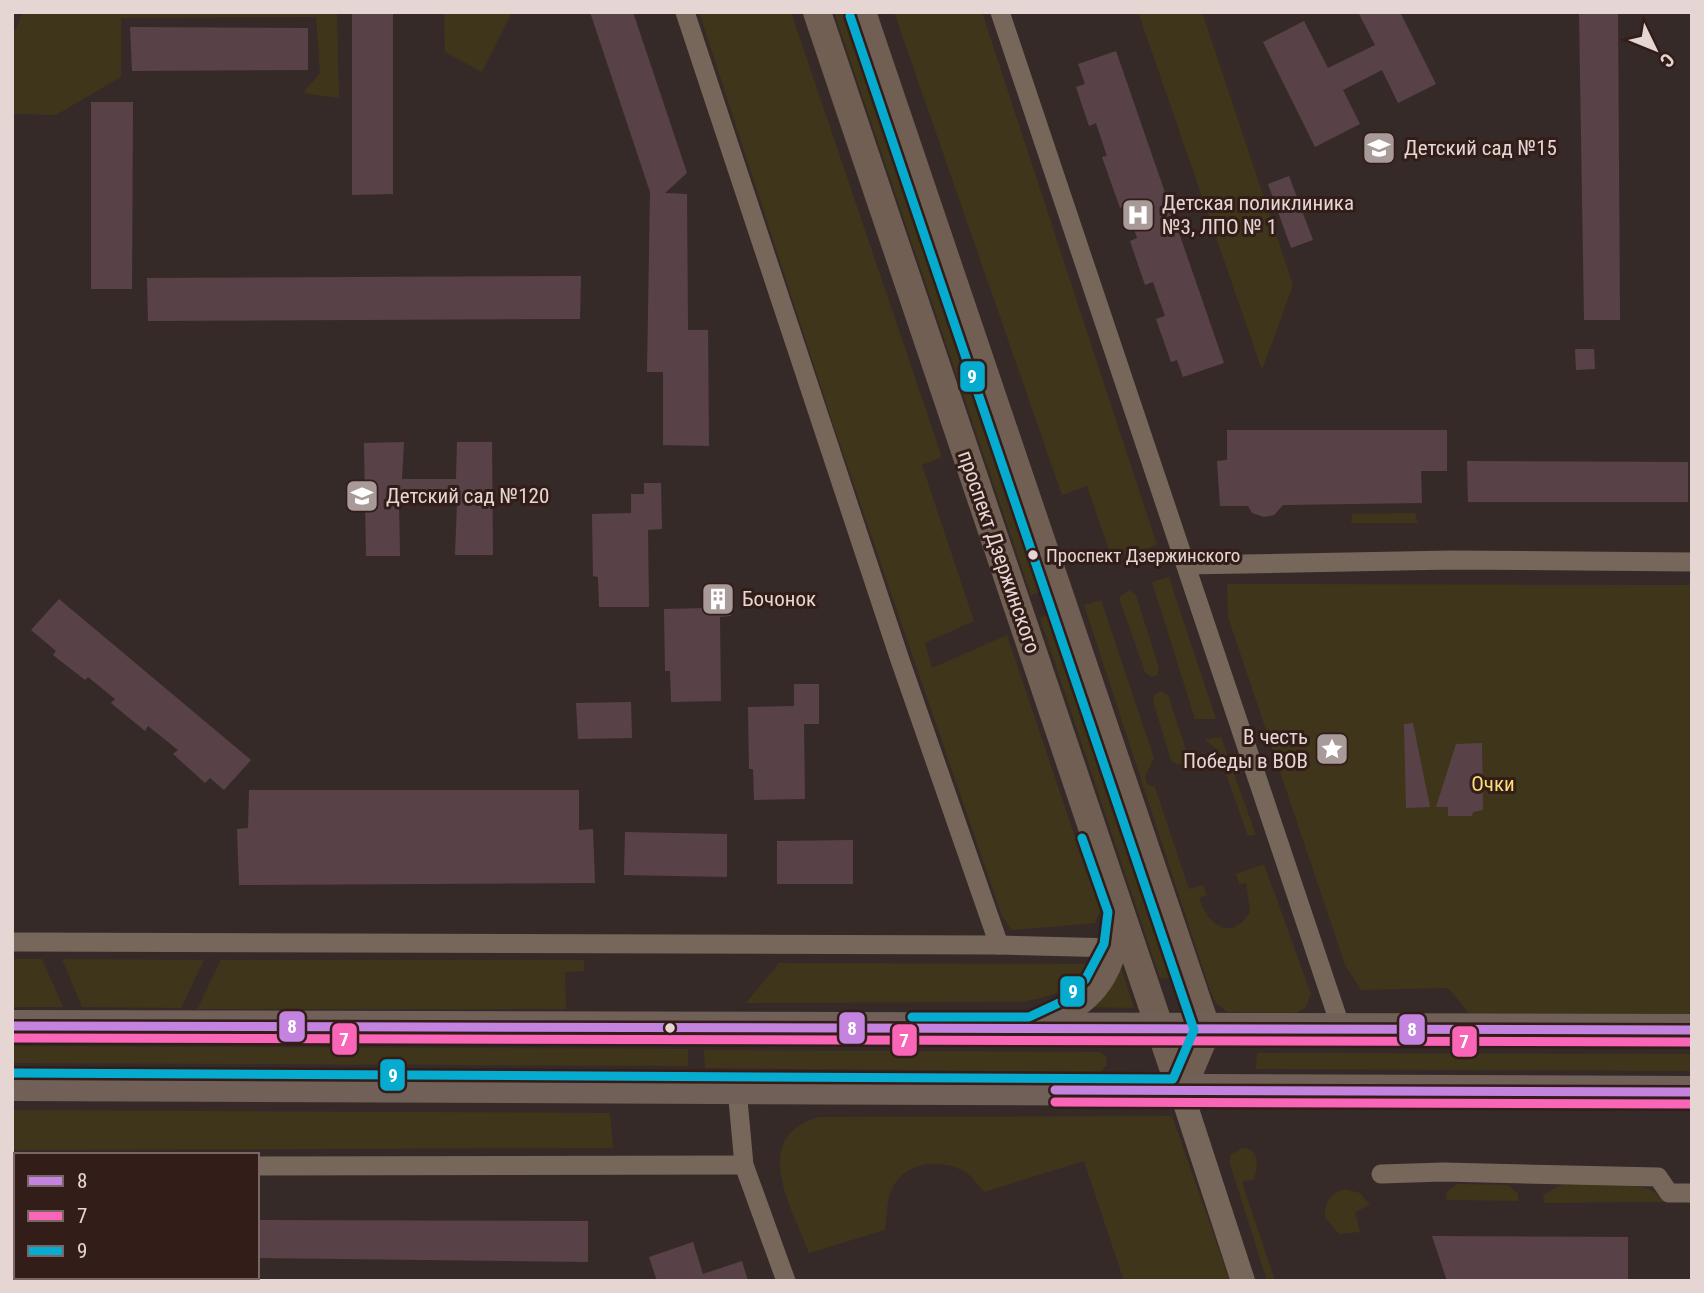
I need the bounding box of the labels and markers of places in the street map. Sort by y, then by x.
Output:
school or university icon: Детский сад №15 [1360,129,1398,167]
place label: Детский сад №15 [1404,136,1557,160]
place label: Детская поликлиника №3, ЛПО № 1 [1162,191,1354,239]
hospital icon: Детская поликлиника №3, ЛПО № 1 [1119,196,1157,234]
school or university icon: Детский сад №120 [343,477,381,515]
place label: Детский сад №120 [386,484,549,508]
place label: Проспект Дзержинского [1046,544,1240,567]
marker: Проспект Дзержинского [1026,548,1040,562]
building icon: Бочонок [699,580,737,618]
place label: Бочонок [742,587,816,611]
place label: В честь Победы в ВОВ [1183,725,1308,773]
place icon: В честь Победы в ВОВ [1313,730,1351,768]
unlabelled marker [663,1021,677,1035]

